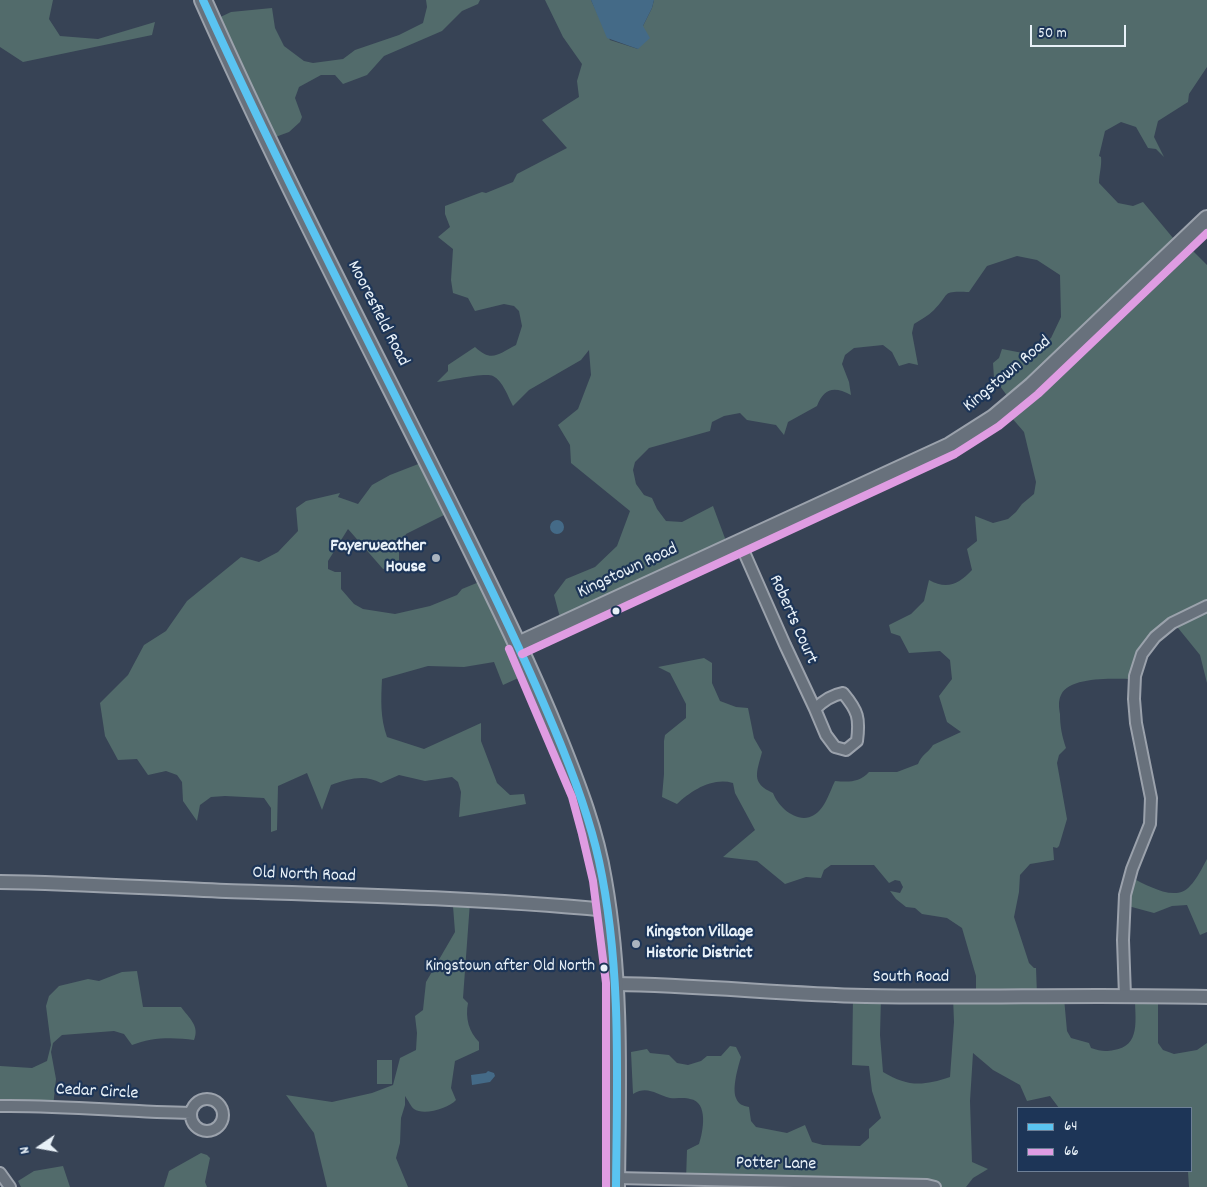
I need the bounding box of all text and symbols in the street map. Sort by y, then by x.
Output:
scale bar [1032,15,1128,47]
text: 50 m [1038,23,1067,45]
street label: Mooresfield Road [341,258,413,370]
street label: Kingstown Road [960,332,1056,418]
place label: Fayerweather House [330,537,426,580]
street label: Kingstown Road [575,539,681,605]
marker: Fayerweather House [430,552,442,564]
street label: Roberts Court [763,572,821,668]
unlabelled marker [611,606,621,616]
street label: Old North Road [252,863,356,889]
place label: Kingston Village Historic District [646,923,753,966]
marker: Kingston Village Historic District [630,938,642,950]
place label: Kingstown after Old North [425,958,595,978]
marker: Kingstown after Old North [599,963,609,973]
street label: South Road [873,968,949,990]
street label: Cedar Circle [55,1080,139,1106]
legend [1017,1107,1192,1172]
text: 64 [1064,1116,1078,1138]
north arrow [15,1122,65,1172]
text: 66 [1064,1141,1079,1163]
text: N [15,1145,36,1156]
street label: Potter Lane [736,1154,816,1176]

